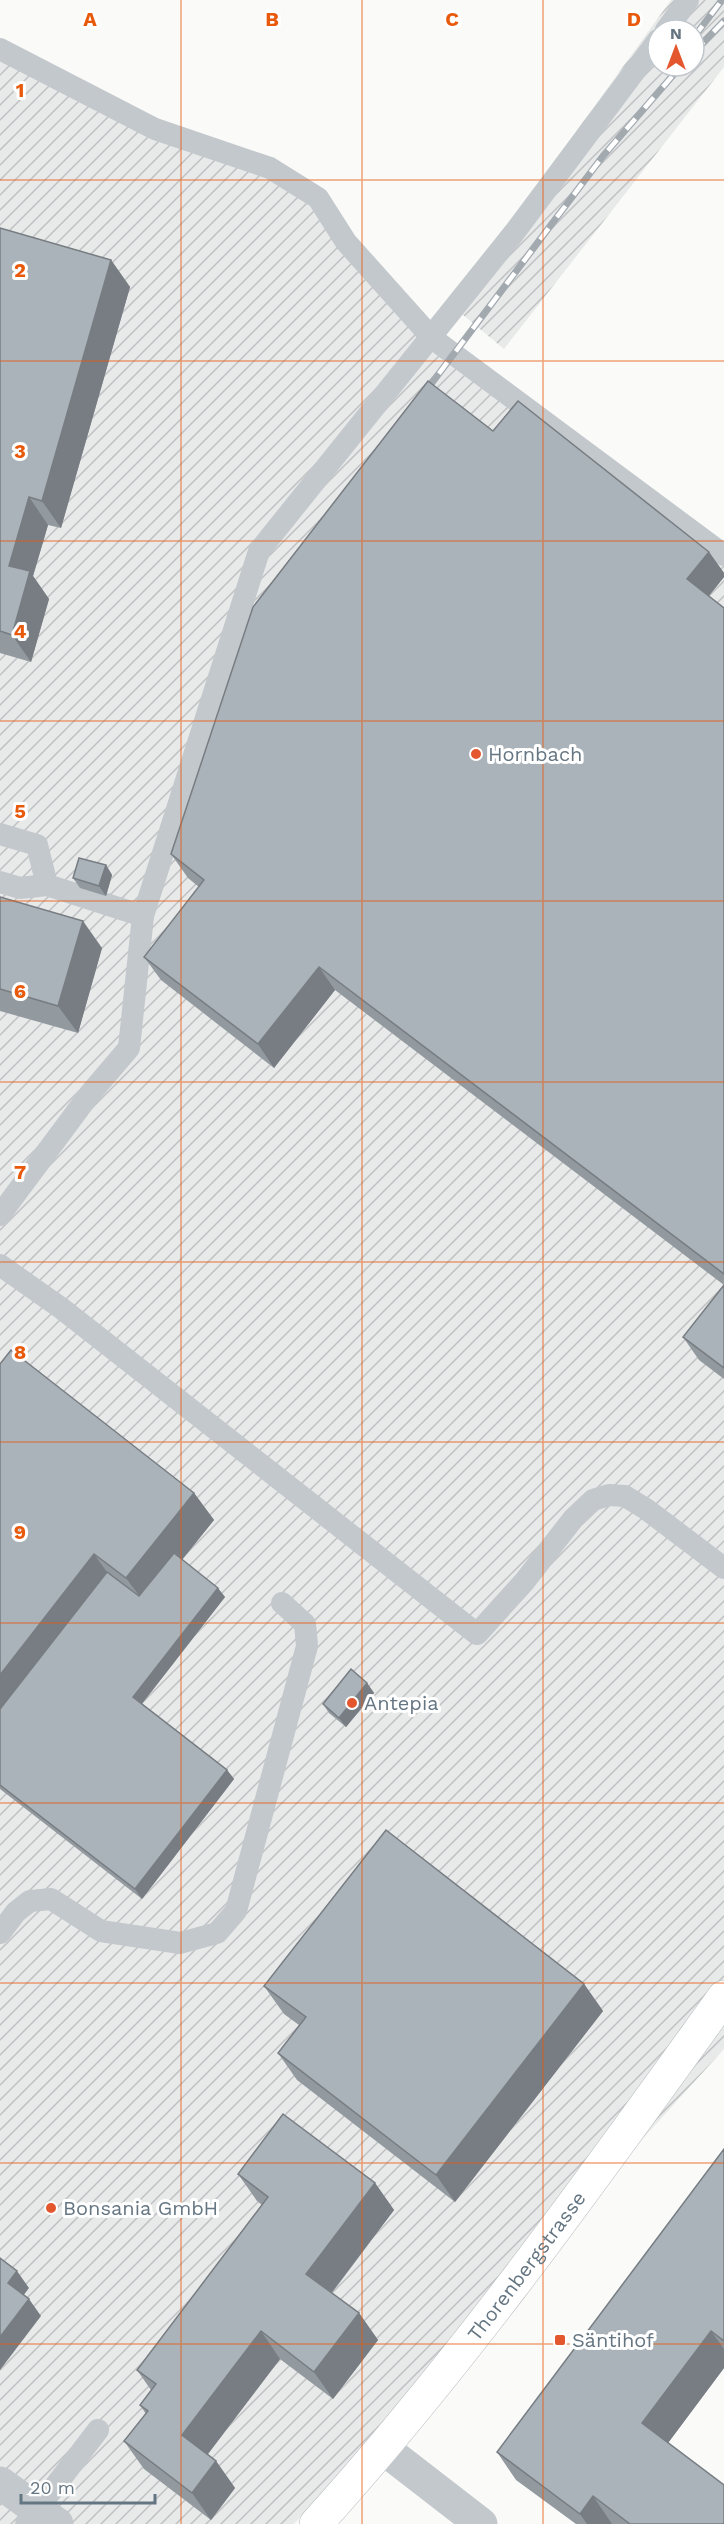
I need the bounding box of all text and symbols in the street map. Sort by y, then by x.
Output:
text: A [83,7,97,31]
text: B [265,7,279,31]
text: C [445,7,459,31]
text: D [627,7,641,31]
north arrow [646,18,706,78]
text: N [670,24,682,43]
text: 1 [16,78,24,102]
text: 2 [14,258,26,282]
text: 3 [14,439,26,463]
text: 4 [14,619,27,643]
place label: Hornbach [488,742,583,766]
marker: Hornbach [469,747,483,761]
text: 5 [14,799,26,823]
text: 6 [14,979,26,1003]
text: 7 [14,1160,26,1184]
text: 8 [14,1340,26,1364]
text: 9 [14,1520,26,1544]
place label: Antepia [364,1691,439,1715]
marker: Antepia [345,1696,359,1710]
street label: Thorenbergstrasse [462,2187,591,2346]
place label: Bonsania GmbH [63,2196,218,2220]
marker: Bonsania GmbH [44,2201,58,2215]
place label: Säntihof [572,2328,654,2352]
marker: Säntihof [553,2333,567,2347]
scale bar [21,2467,154,2505]
text: 20 m [30,2477,75,2498]

